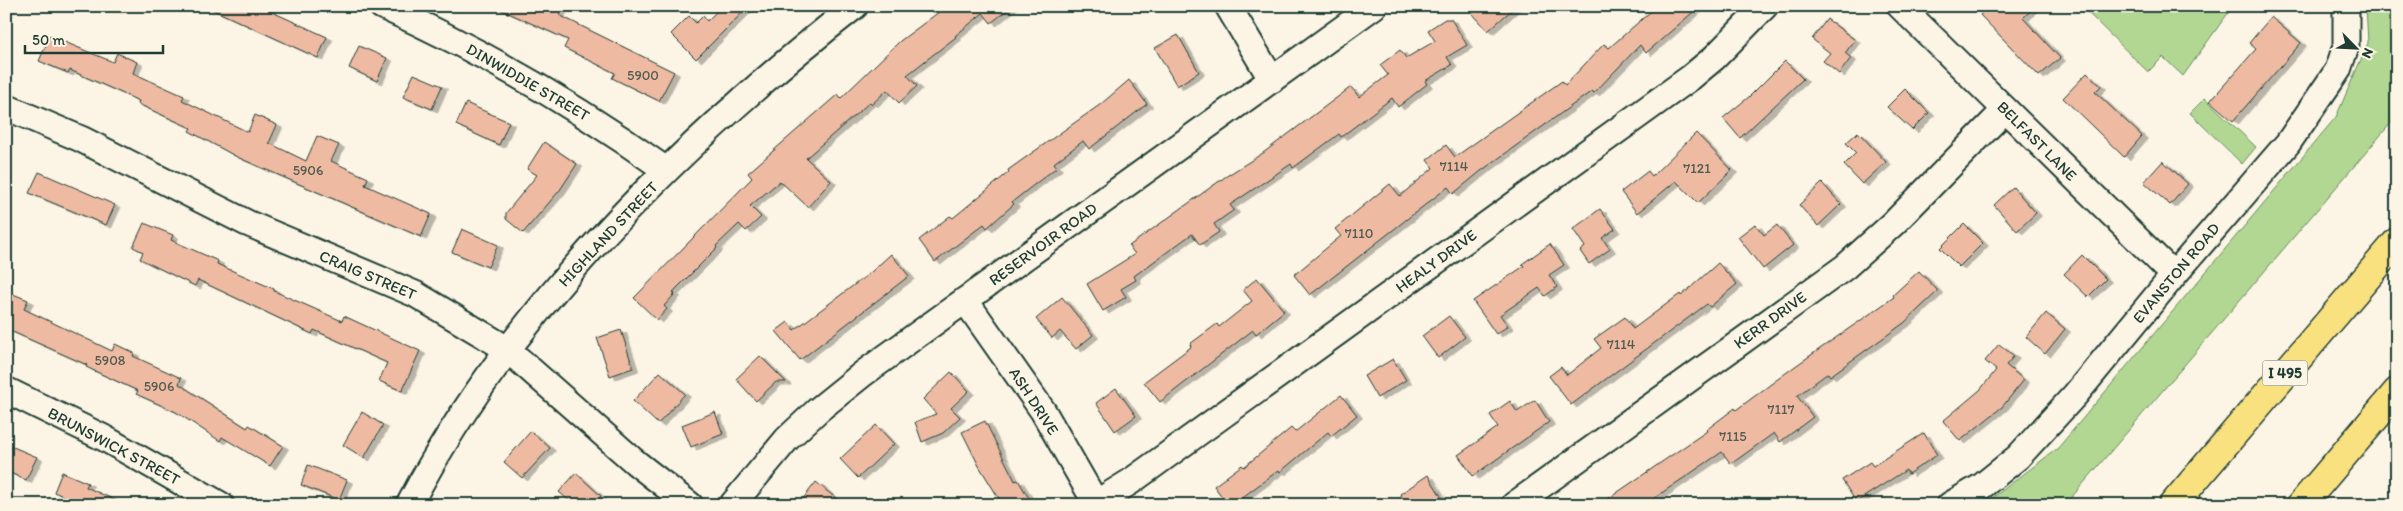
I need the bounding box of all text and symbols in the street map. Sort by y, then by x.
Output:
scale bar [25,22,162,54]
north arrow [2330,22,2380,72]
text: 50 m [32,31,65,49]
street label: DINWIDDIE STREET [463,39,593,125]
text: N [2358,45,2377,61]
house number: 5900 [627,67,659,84]
street label: BELFAST LANE [1993,97,2081,185]
house number: 7114 [1440,158,1469,175]
house number: 7121 [1683,160,1711,177]
house number: 5906 [293,162,323,179]
street label: HIGHLAND STREET [554,177,662,291]
street label: RESERVOIR ROAD [985,198,1101,290]
street label: EVANSTON ROAD [2128,219,2224,327]
house number: 7110 [1345,225,1373,242]
street label: HEALY DRIVE [1392,225,1480,297]
street label: CRAIG STREET [317,246,419,304]
street label: KERR DRIVE [1730,287,1810,353]
house number: 7114 [1607,336,1636,353]
house number: 5908 [95,352,126,369]
road number: I 495 [2262,360,2308,386]
street label: ASH DRIVE [1005,364,1063,438]
house number: 5906 [144,378,174,395]
house number: 7117 [1768,401,1794,418]
street label: BRUNSWICK STREET [45,403,183,489]
house number: 7115 [1719,428,1747,445]

